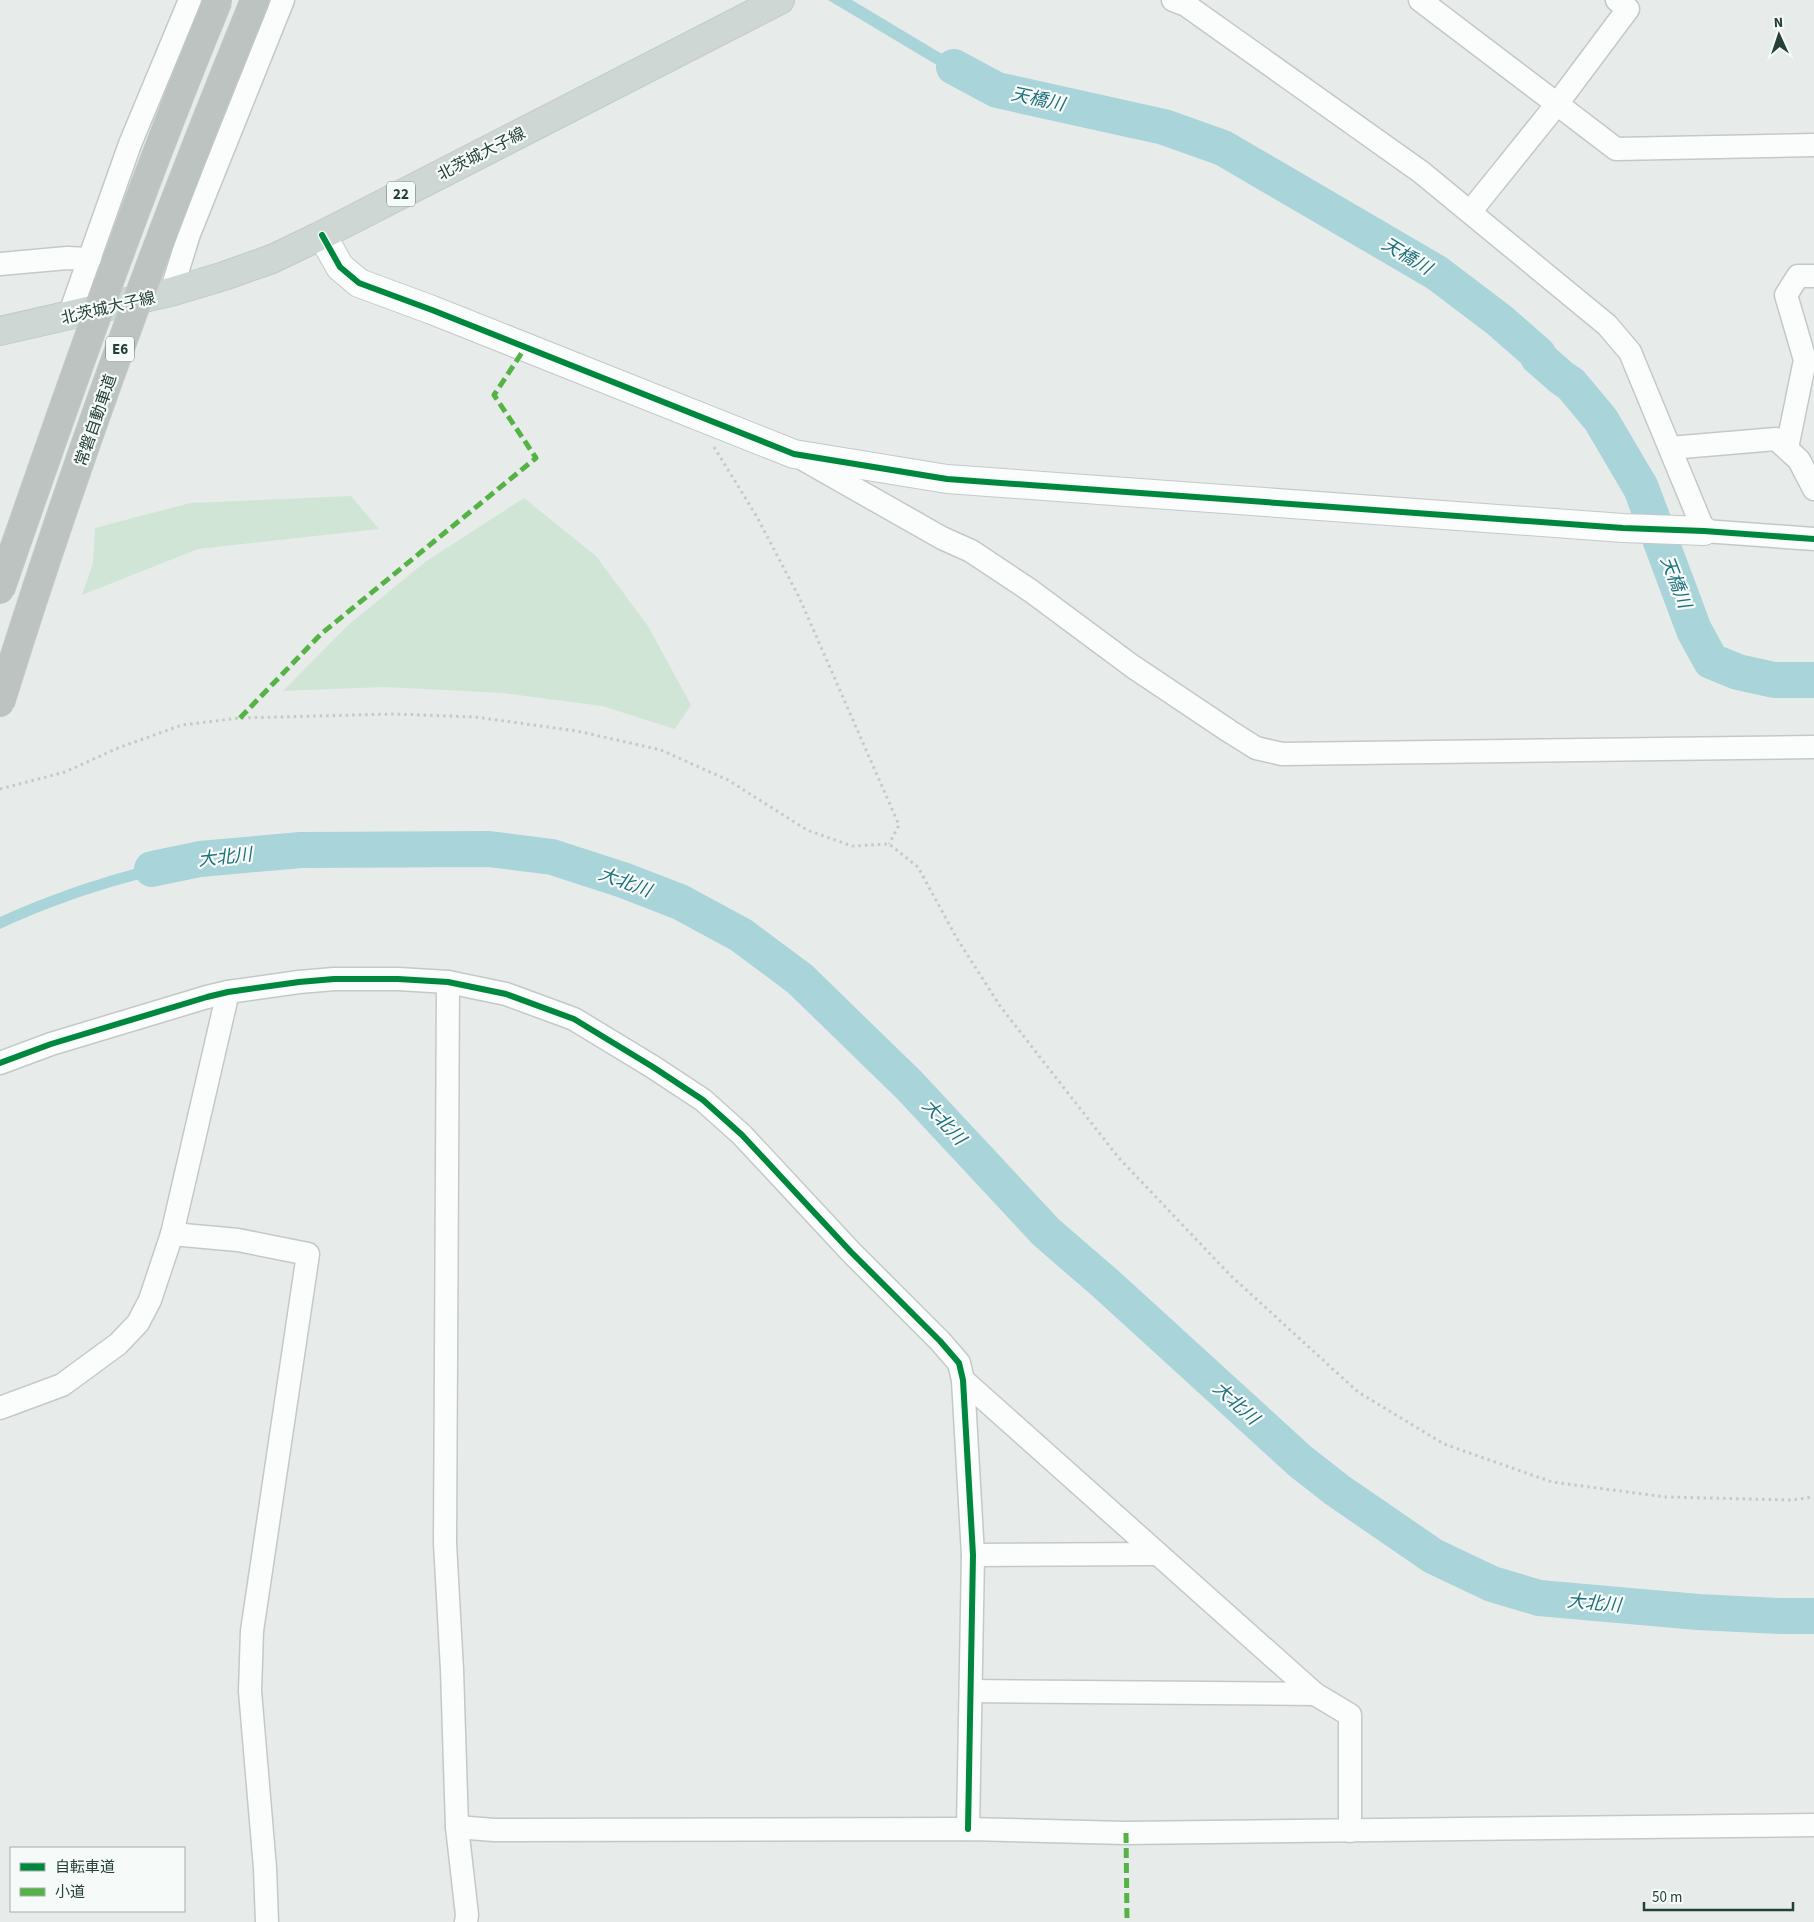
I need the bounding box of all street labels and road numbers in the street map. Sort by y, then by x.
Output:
street label: 北茨城大子線 [434,122,529,185]
road number: 22 [387,182,415,206]
street label: 北茨城大子線 [59,286,157,329]
road number: E6 [106,336,134,362]
street label: 常磐自動車道 [70,371,122,469]

